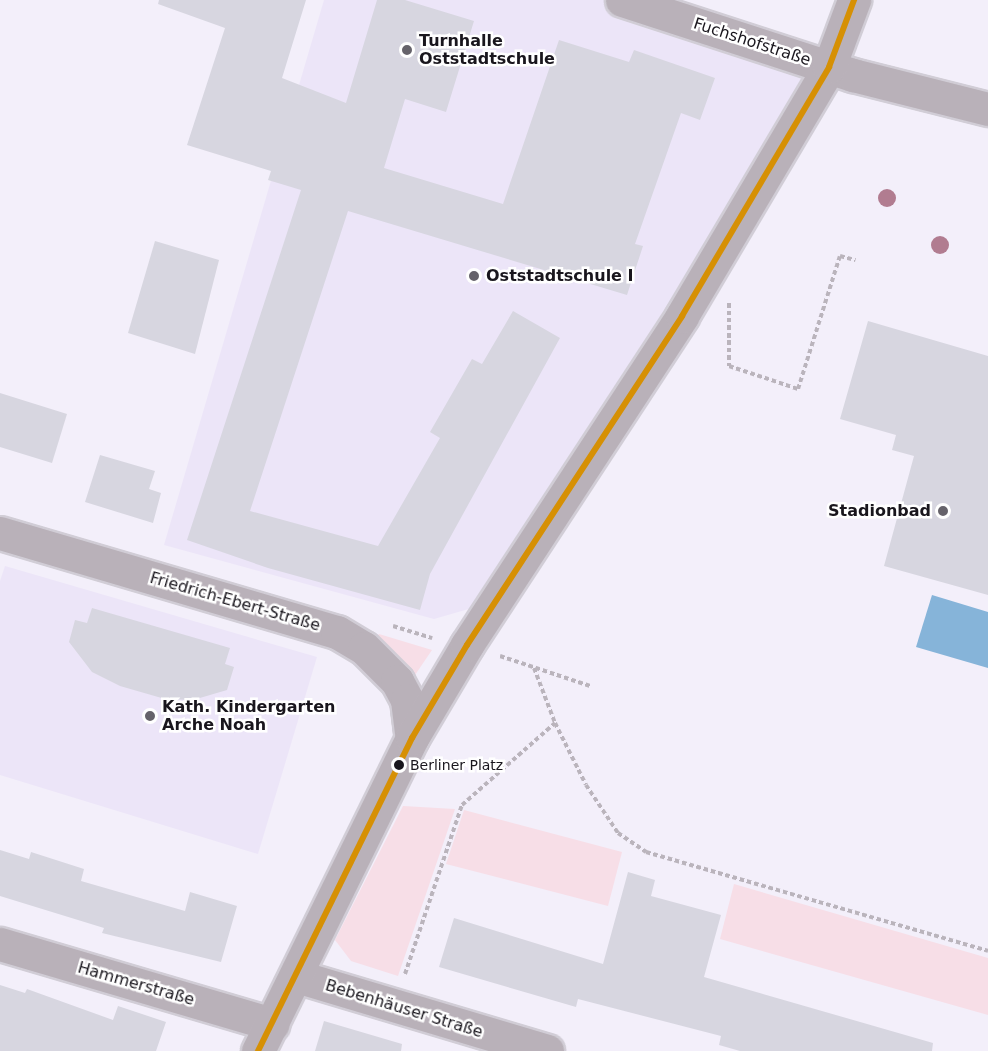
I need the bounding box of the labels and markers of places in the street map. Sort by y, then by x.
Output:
place label: Turnhalle Oststadtschule [419,31,555,69]
marker: Turnhalle Oststadtschule [400,43,414,57]
place label: Oststadtschule I [486,266,633,286]
marker: Oststadtschule I [467,269,481,283]
place label: Stadionbad [828,501,931,521]
marker: Stadionbad [936,504,950,518]
place label: Kath. Kindergarten Arche Noah [162,697,335,735]
marker: Kath. Kindergarten Arche Noah [143,709,157,723]
place label: Berliner Platz [410,757,503,773]
marker: Berliner Platz [393,759,405,771]

